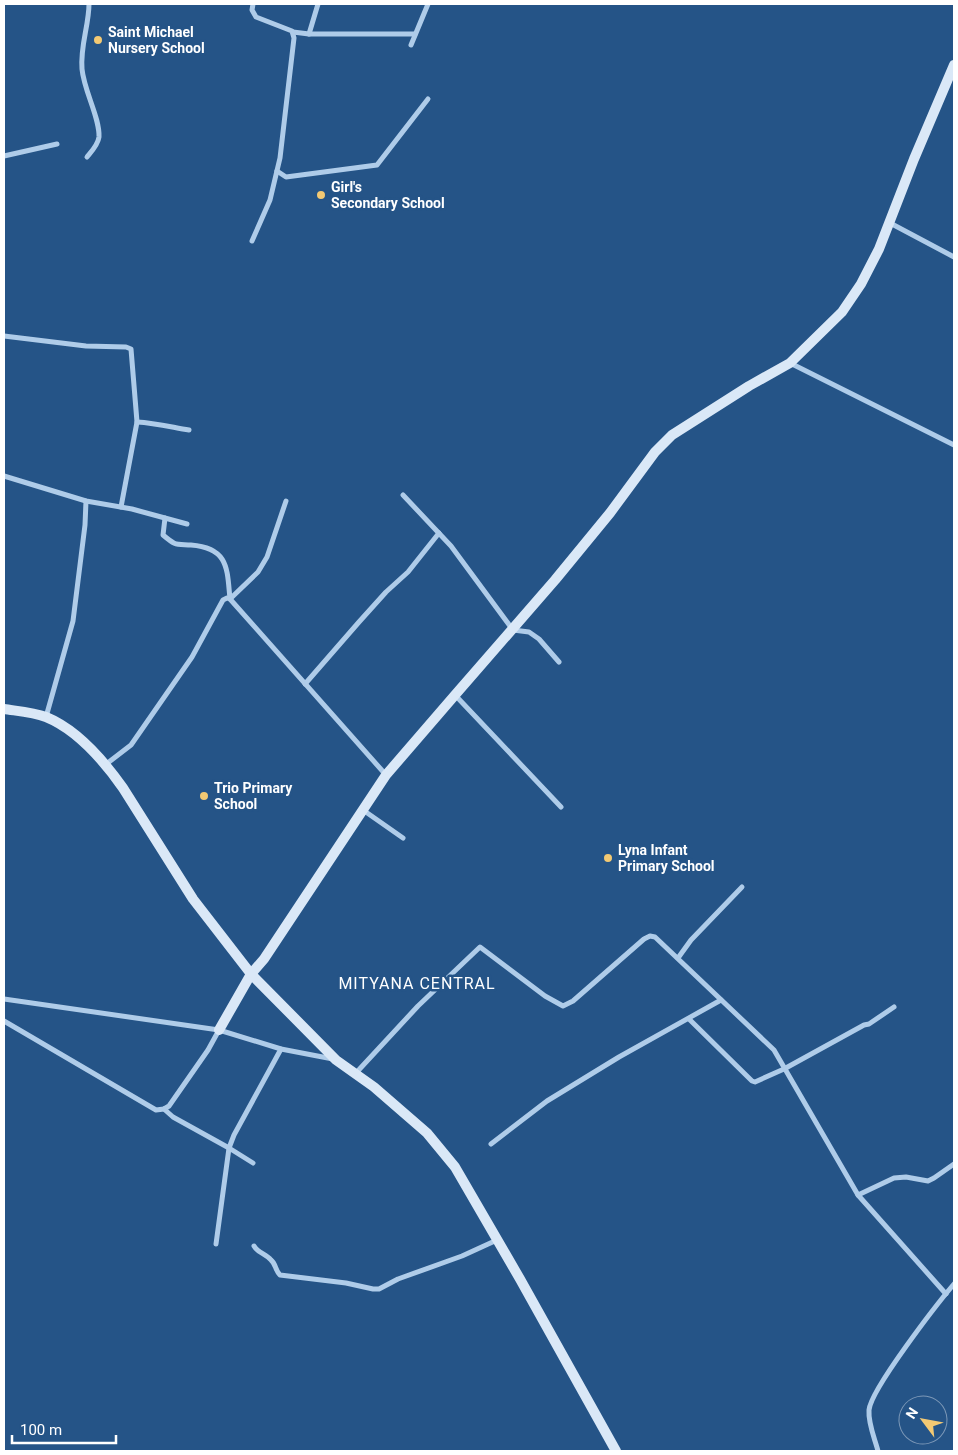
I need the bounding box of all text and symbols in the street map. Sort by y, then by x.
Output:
place label: Saint Michael Nursery School [108,24,205,56]
marker: Saint Michael Nursery School [92,34,104,46]
place label: Girl's Secondary School [331,179,445,211]
marker: Girl's Secondary School [315,189,327,201]
place label: Trio Primary School [214,780,293,812]
marker: Trio Primary School [198,790,210,802]
place label: Lyna Infant Primary School [618,842,715,874]
marker: Lyna Infant Primary School [602,852,614,864]
district label: MITYANA CENTRAL [338,974,496,993]
north arrow [898,1395,948,1445]
text: N [903,1405,921,1422]
scale bar [12,1412,116,1444]
text: 100 m [20,1421,62,1439]

